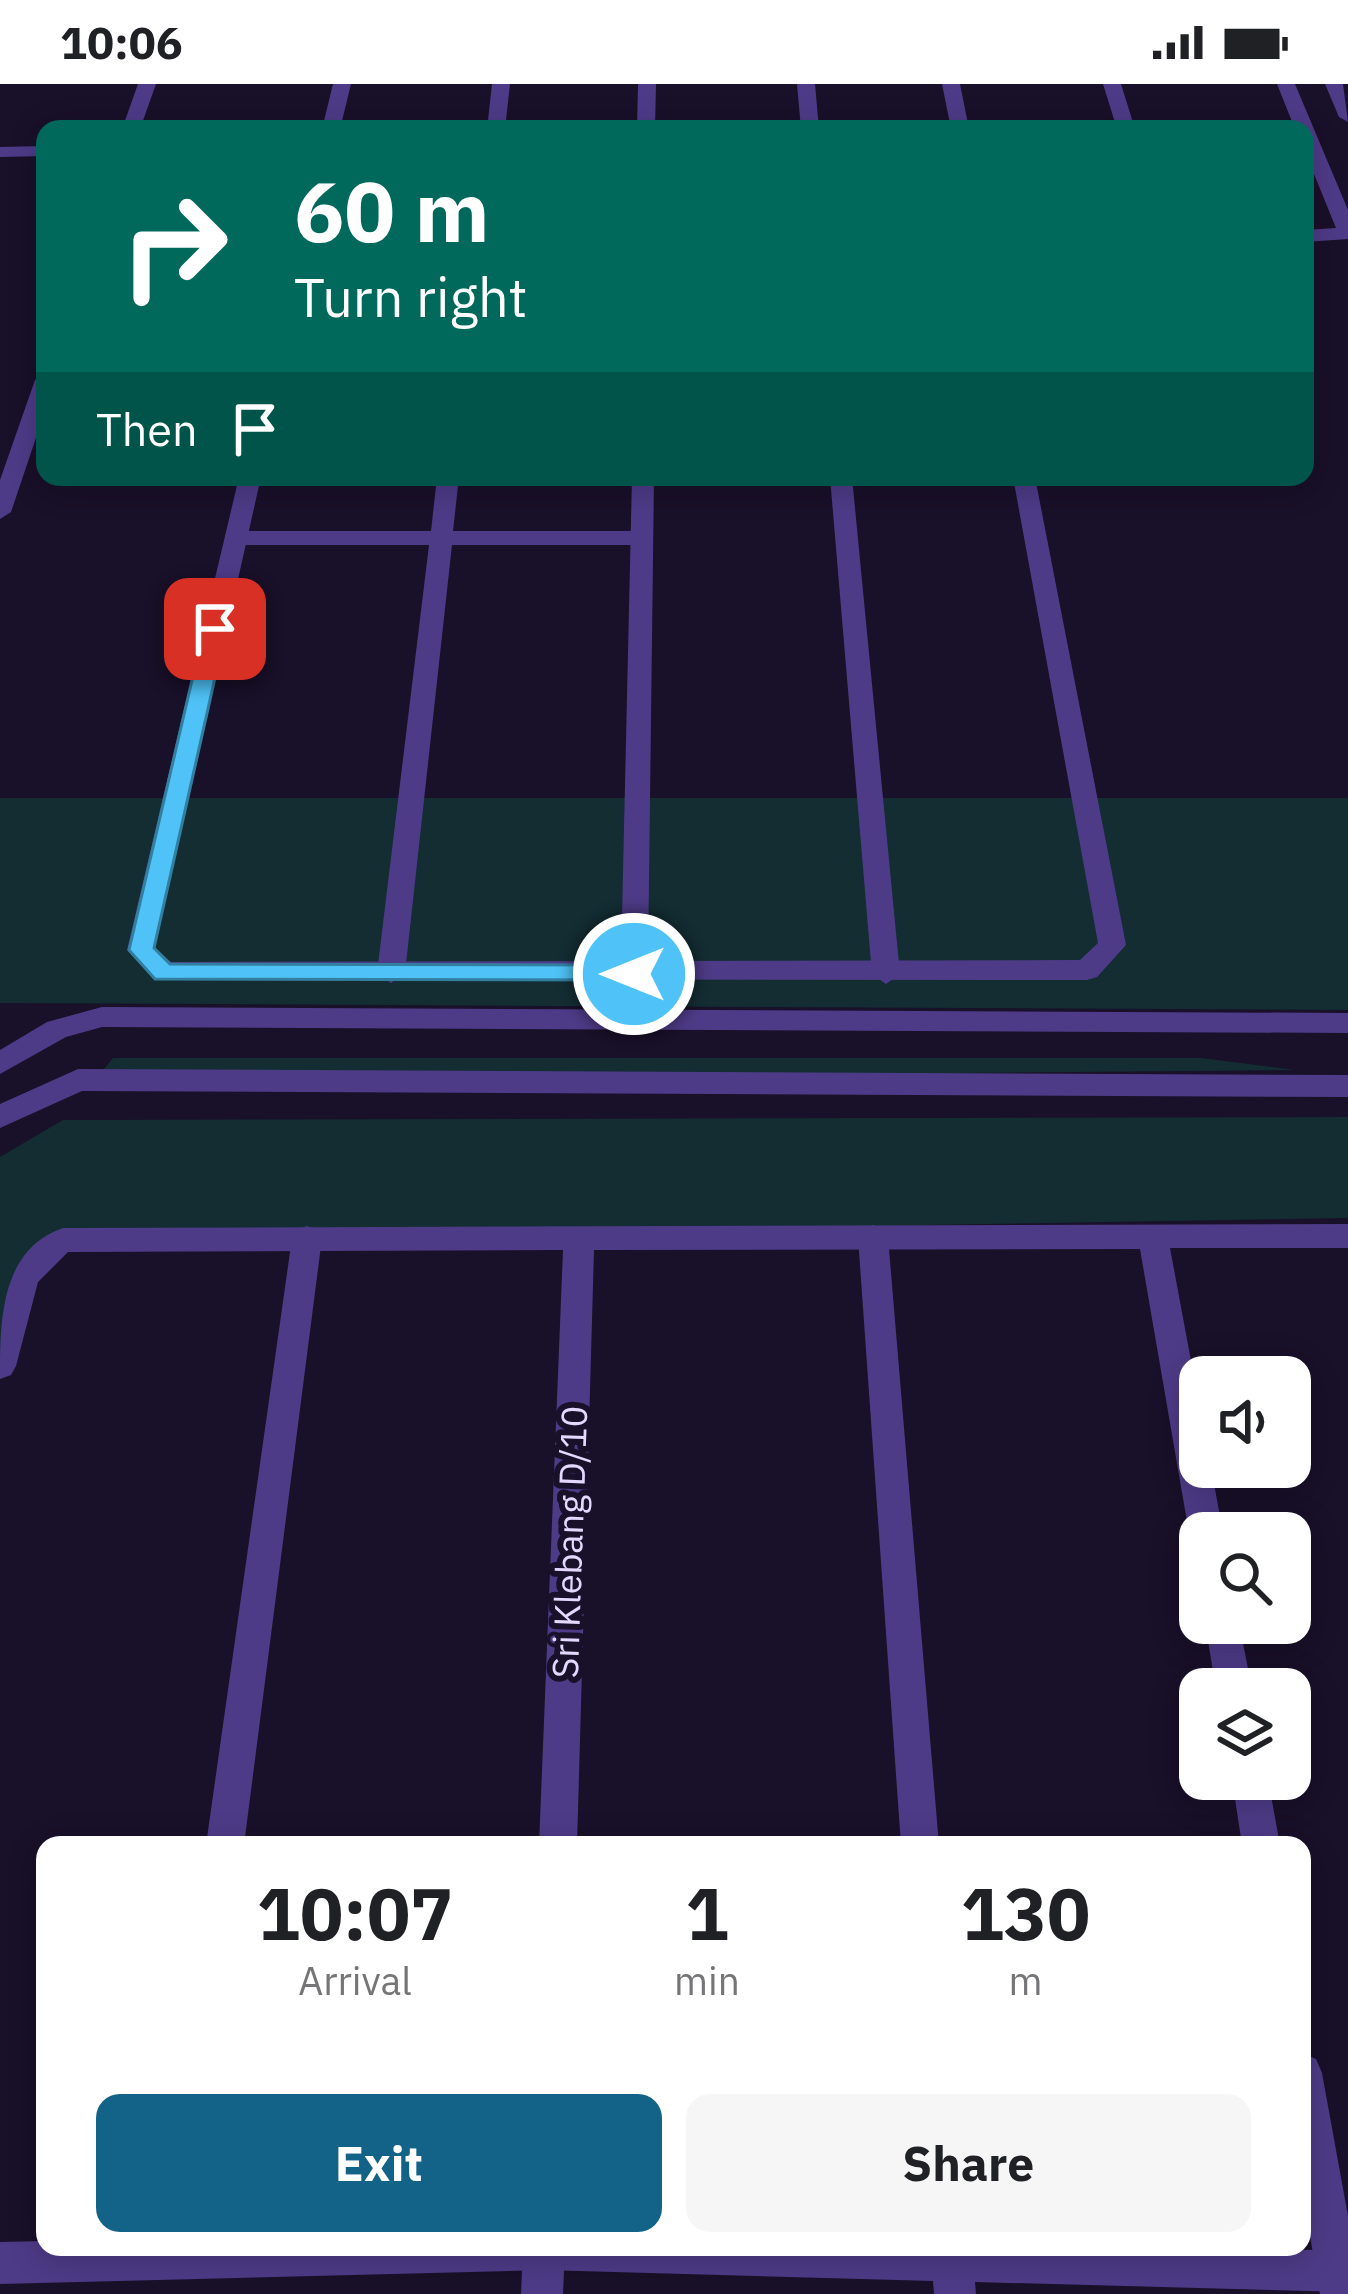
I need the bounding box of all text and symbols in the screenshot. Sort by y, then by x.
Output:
text: 10:06 [60,13,183,71]
text: 60 m [294,156,490,265]
icon: right [96,168,252,324]
text: Turn right [294,262,528,332]
icon: arrive [222,396,288,462]
text: Then [96,400,198,458]
pin [164,578,266,680]
icon: arrive [182,596,248,662]
position arrow [571,911,697,1037]
map controls [1179,1356,1311,1800]
button: sound [1179,1356,1311,1488]
street label: Sri Klebang D/10 [541,1405,597,1679]
button: search [1179,1512,1311,1644]
button: layers [1179,1668,1311,1800]
text: 10:07 [257,1866,453,1960]
text: 1 [685,1866,729,1960]
text: 130 [961,1866,1090,1960]
text: Arrival [298,1955,412,2006]
text: min [674,1955,740,2006]
text: m [1008,1955,1043,2006]
button: Exit [96,2094,662,2232]
button: Share [686,2094,1251,2232]

